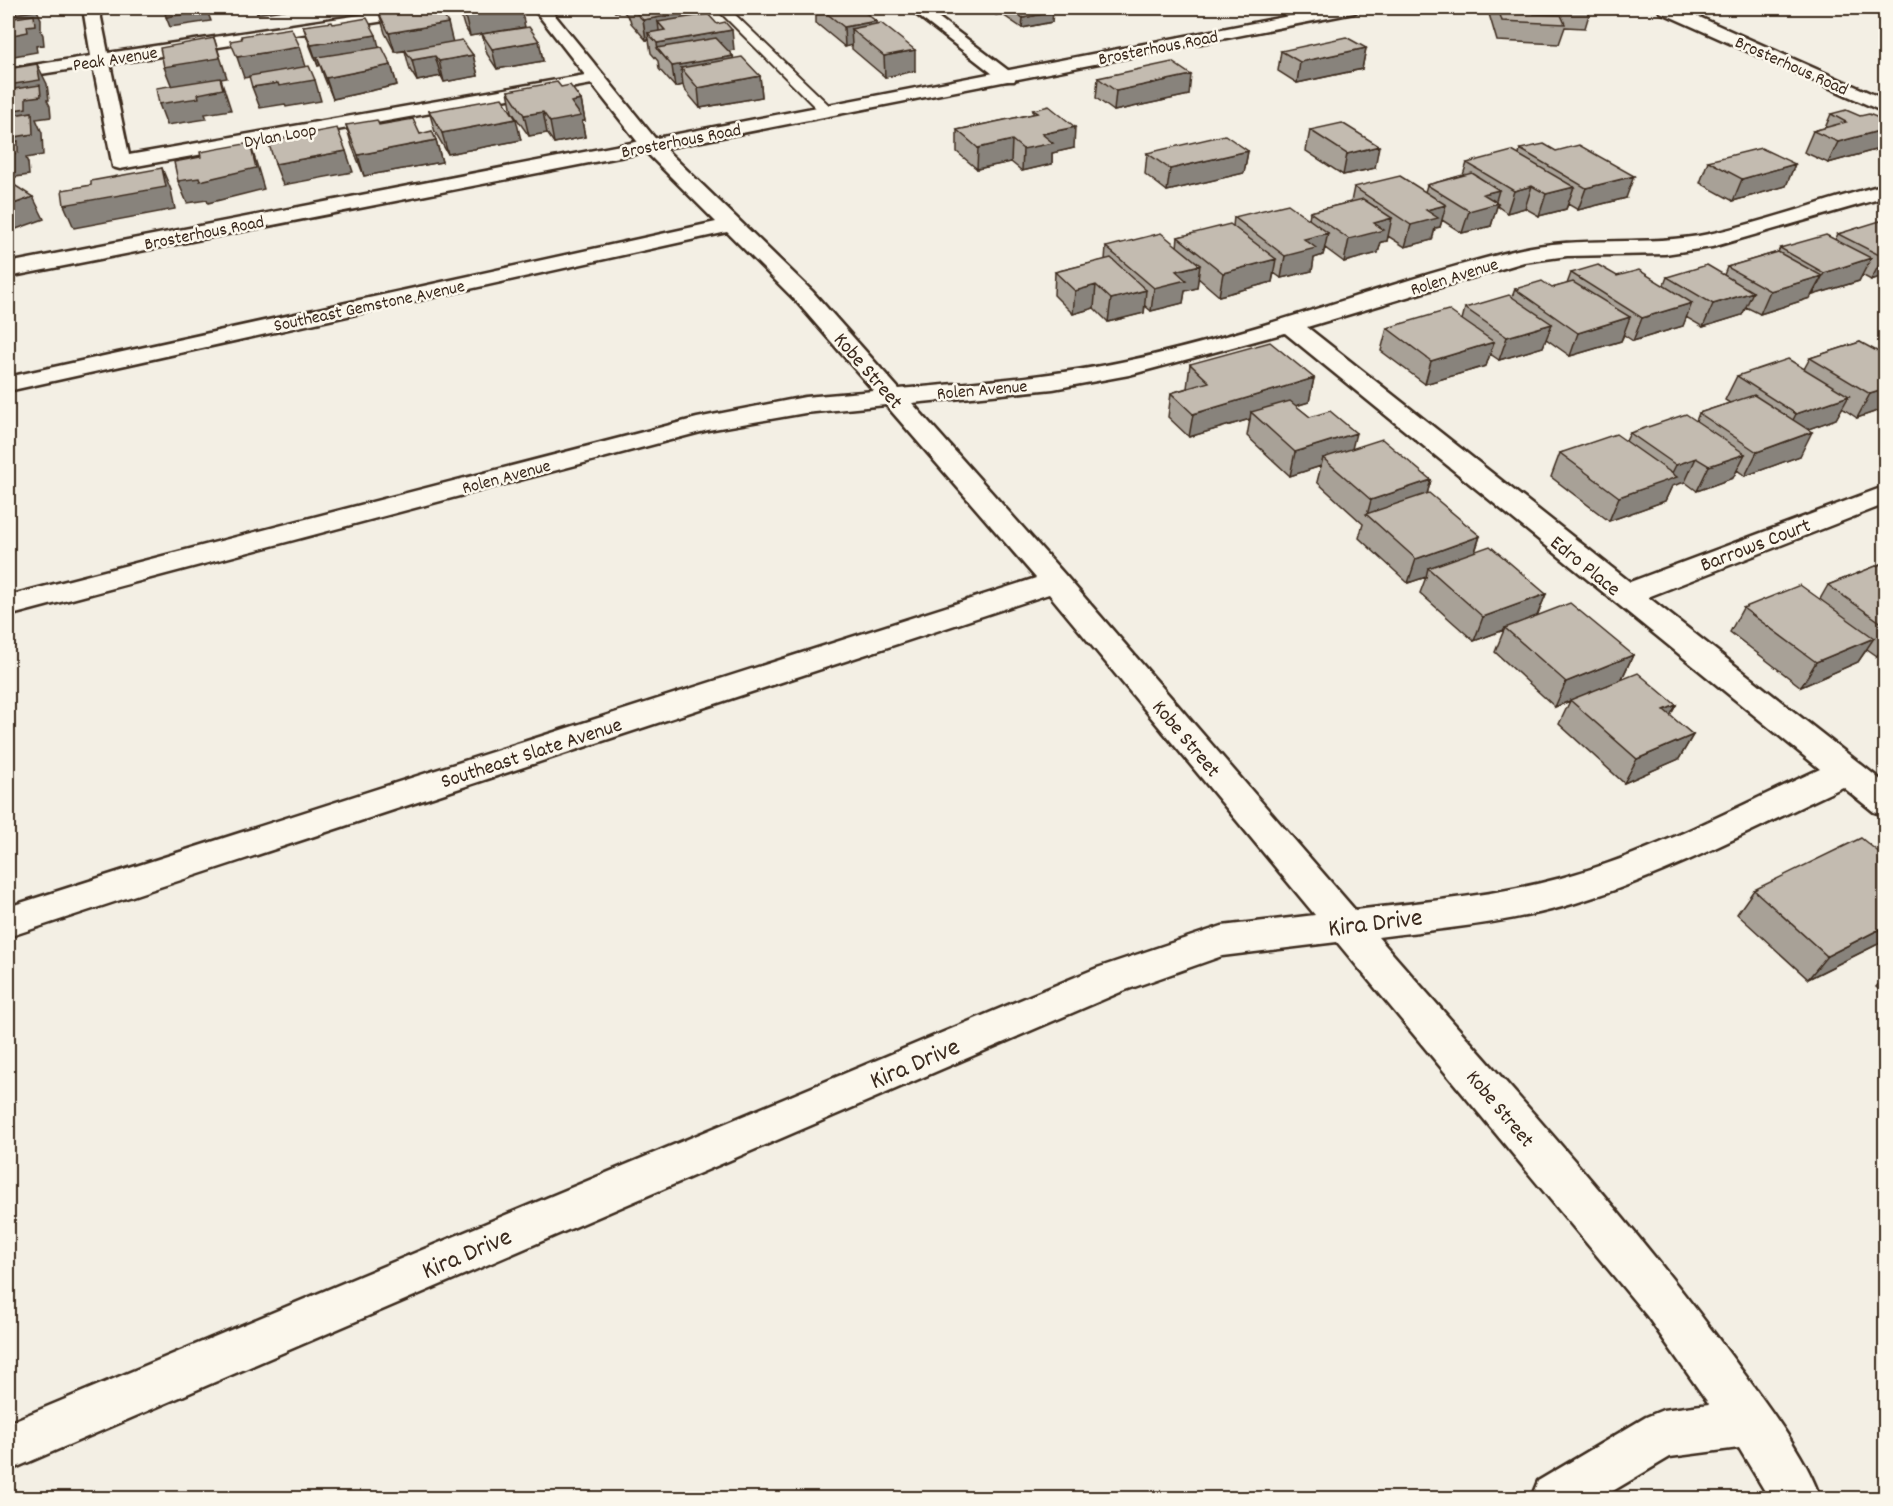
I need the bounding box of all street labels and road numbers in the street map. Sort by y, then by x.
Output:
street label: Brosterhous Road [1096,26,1220,73]
street label: Brosterhous Road [1730,31,1852,103]
street label: Peak Avenue [71,41,160,79]
street label: Dylan Loop [242,119,319,156]
street label: Brosterhous Road [619,119,743,166]
street label: Brosterhous Road [142,211,266,258]
street label: Rolen Avenue [1408,253,1502,304]
street label: Southeast Gemstone Avenue [272,275,467,340]
street label: Kobe Street [825,327,909,417]
street label: Rolen Avenue [936,375,1029,408]
street label: Rolen Avenue [460,455,554,502]
street label: Barrows Court [1696,512,1816,582]
street label: Edro Place [1542,529,1626,605]
street label: Kobe Street [1143,695,1226,785]
street label: Southeast Slate Avenue [437,711,626,798]
street label: Kira Drive [1326,900,1425,949]
street label: Kira Drive [865,1030,966,1101]
street label: Kobe Street [1457,1065,1540,1155]
street label: Kira Drive [417,1220,518,1291]

